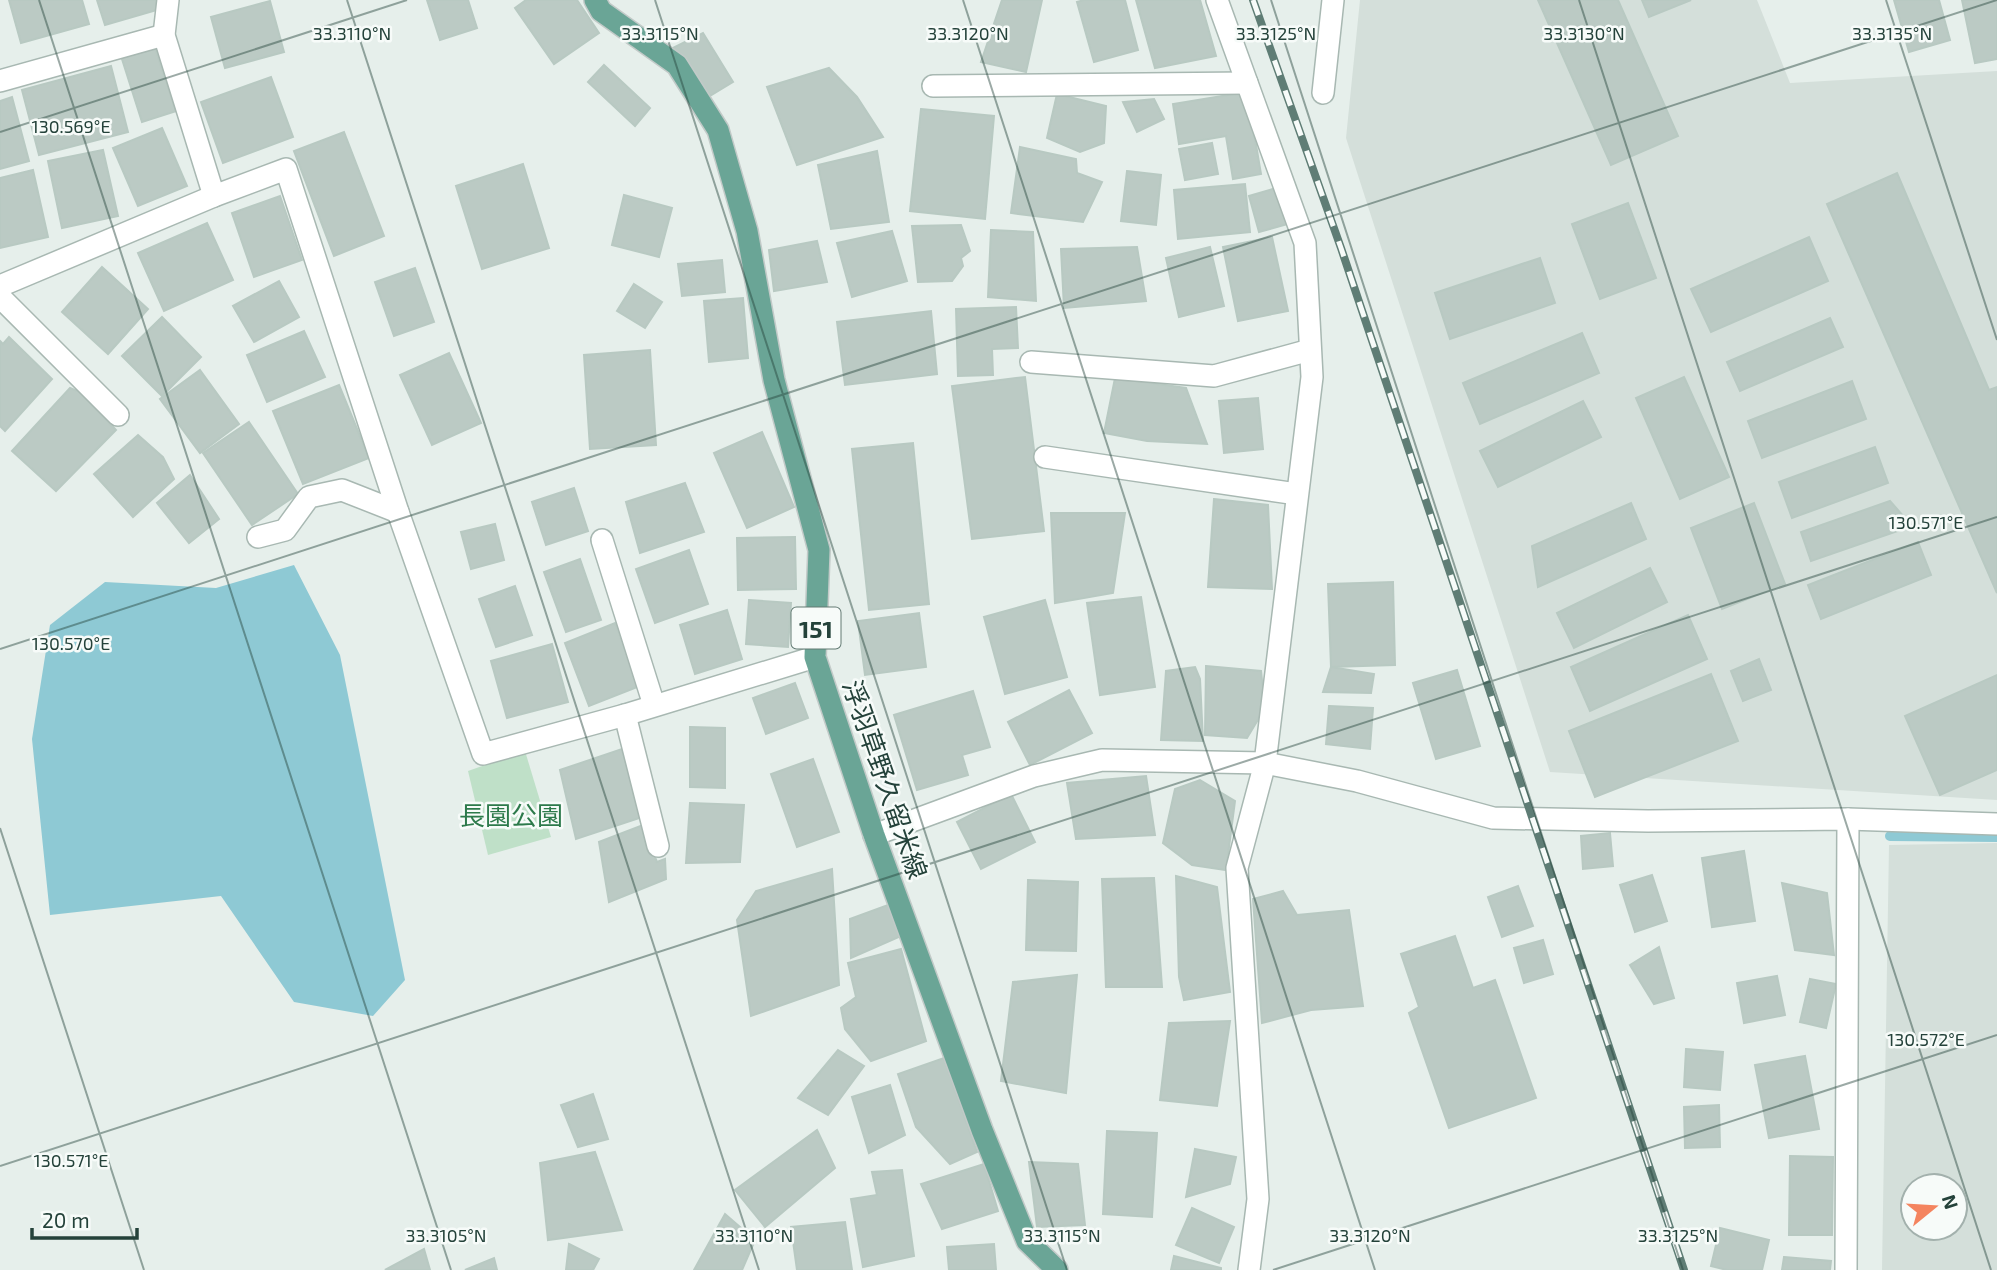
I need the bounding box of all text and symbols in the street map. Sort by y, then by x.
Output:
text: 33.3110°N [313,22,391,44]
text: 33.3115°N [621,22,699,44]
text: 33.3120°N [927,22,1009,44]
text: 33.3125°N [1236,22,1316,44]
text: 33.3130°N [1543,22,1625,44]
text: 33.3135°N [1852,22,1932,44]
text: 130.569°E [31,115,111,137]
text: 130.571°E [1889,511,1963,533]
road number: 151 [792,608,840,648]
text: 130.570°E [32,632,110,654]
street label: 浮羽草野久留米線 [837,676,935,882]
park label: 長園公園 [459,799,563,830]
text: 130.572°E [1887,1028,1965,1050]
text: 130.571°E [34,1149,108,1171]
north arrow [1899,1172,1969,1242]
text: N [1938,1192,1964,1212]
scale bar [32,1196,136,1240]
text: 20 m [42,1207,90,1232]
text: 33.3105°N [405,1224,487,1246]
text: 33.3110°N [715,1224,793,1246]
text: 33.3115°N [1023,1224,1101,1246]
text: 33.3120°N [1329,1224,1411,1246]
text: 33.3125°N [1638,1224,1718,1246]

